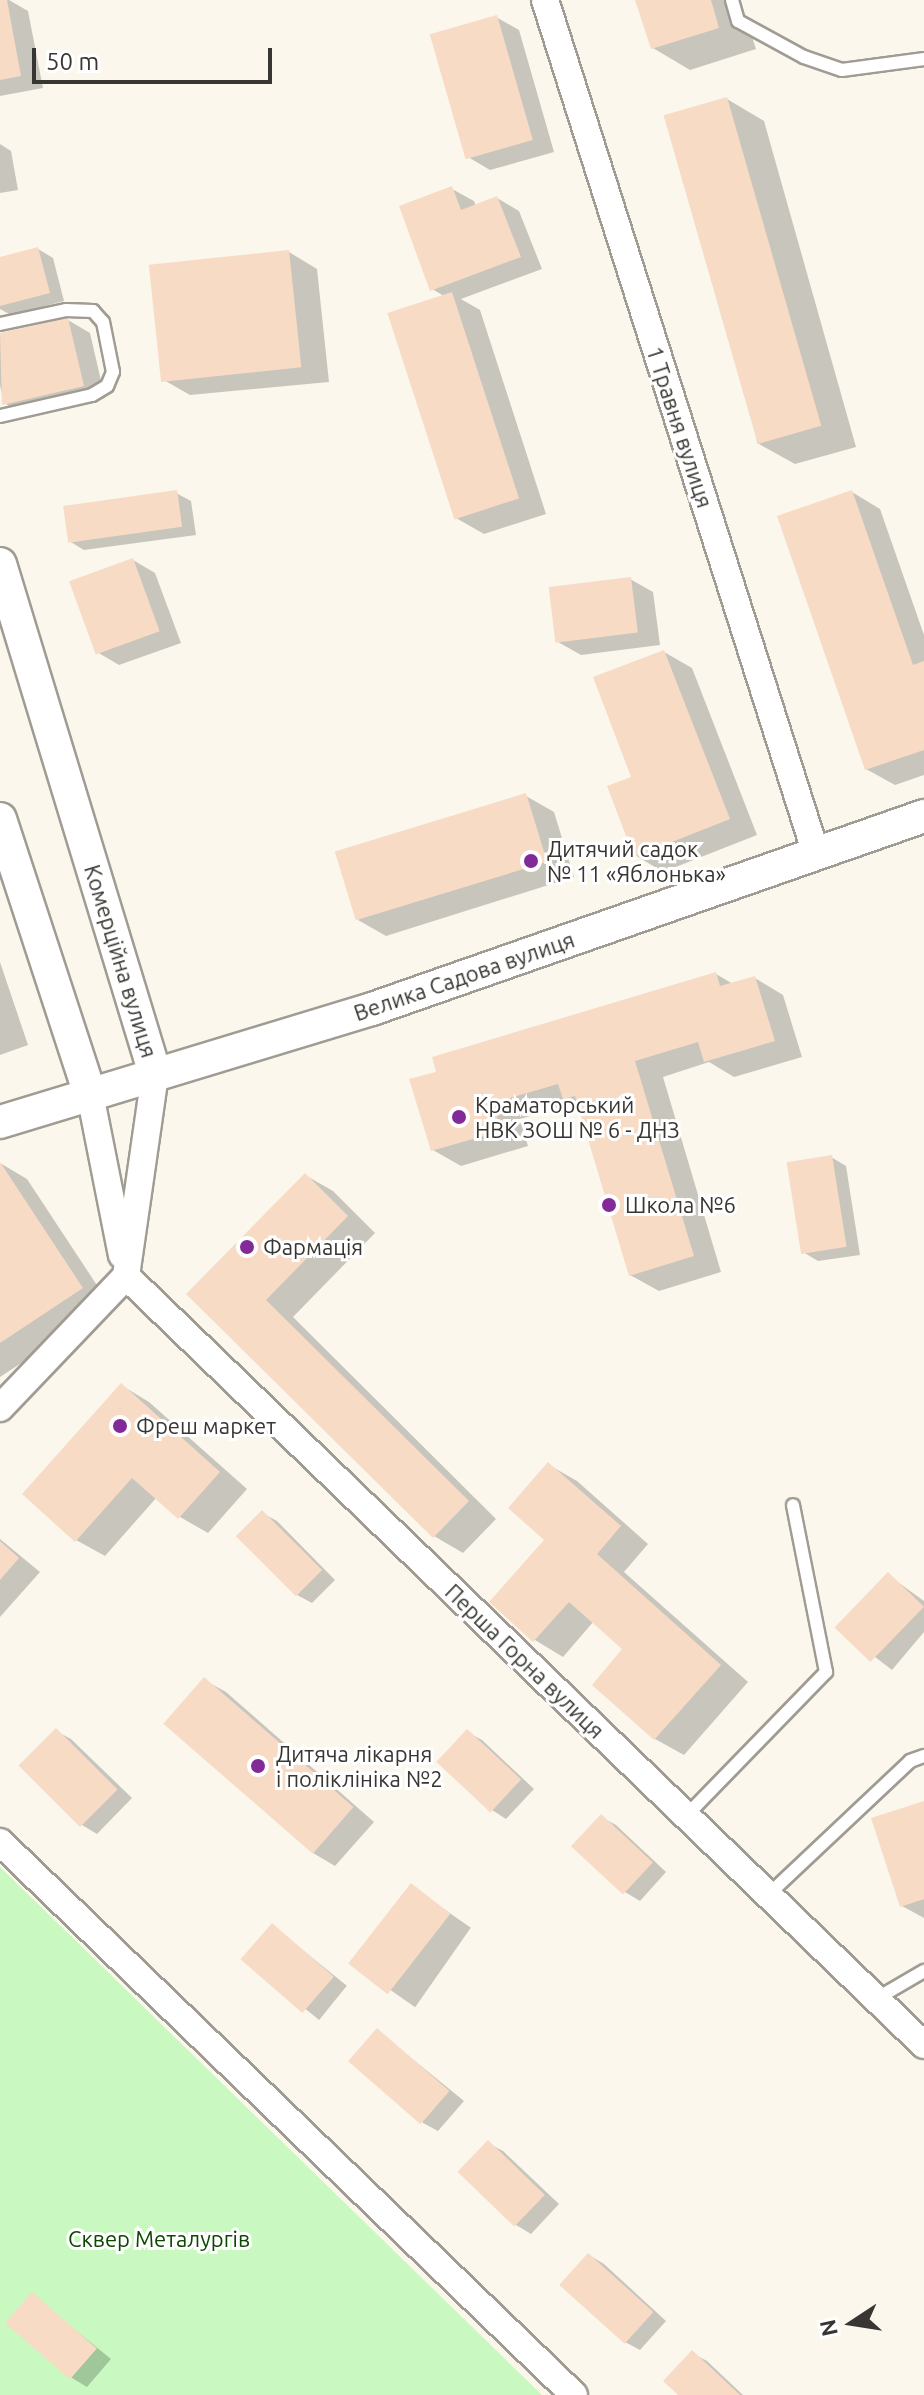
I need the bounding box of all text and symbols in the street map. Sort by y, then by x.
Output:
scale bar [36,32,276,82]
text: 50 m [46,48,99,75]
street label: 1 Травня вулиця [641,343,719,511]
place label: Дитячий садок № 11 «Яблонька» [547,835,726,886]
marker: Дитячий садок № 11 «Яблонька» [522,852,540,870]
street label: Комерційна вулиця [79,861,163,1061]
street label: Велика Садова вулиця [350,926,578,1026]
place label: Краматорський НВК ЗОШ № 6 - ДНЗ [475,1091,680,1142]
marker: Краматорський НВК ЗОШ № 6 - ДНЗ [450,1108,468,1126]
place label: Школа №6 [625,1192,736,1218]
marker: Школа №6 [600,1196,618,1214]
place label: Фармація [263,1234,363,1260]
marker: Фармація [238,1238,256,1256]
place label: Фреш маркет [136,1413,276,1439]
marker: Фреш маркет [111,1417,129,1435]
street label: Перша Горна вулиця [440,1578,610,1744]
place label: Дитяча лікарня і поліклініка №2 [276,1740,443,1792]
marker: Дитяча лікарня і поліклініка №2 [247,1755,269,1777]
park label: Сквер Металургів [68,2226,250,2252]
north arrow [812,2283,892,2363]
text: N [814,2317,842,2339]

